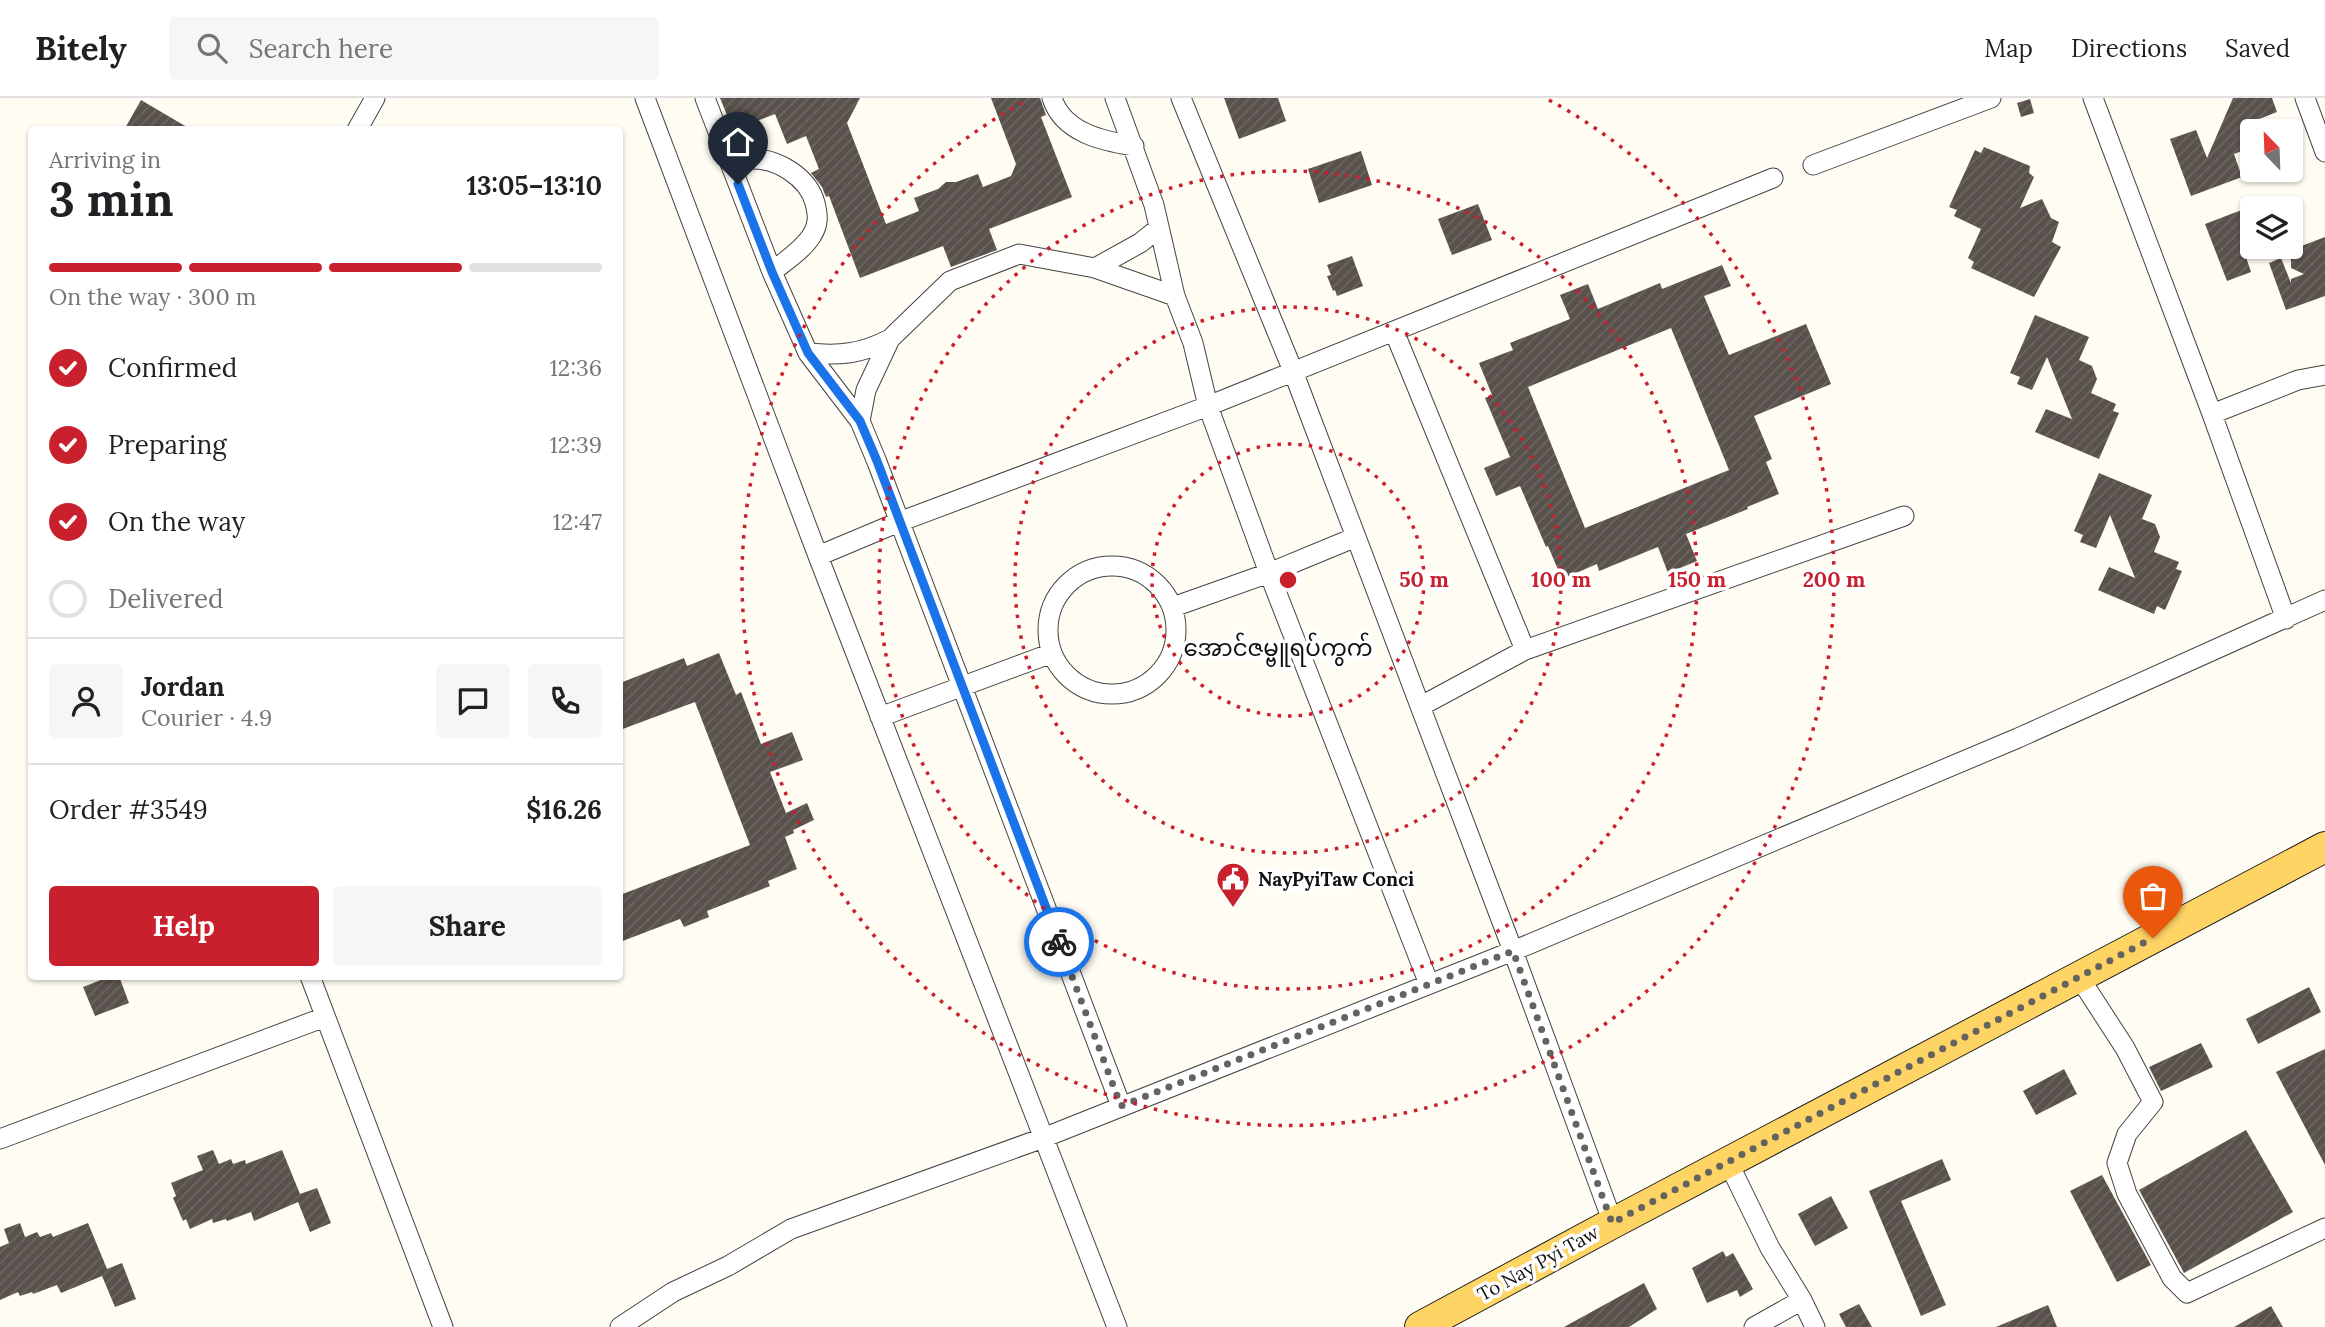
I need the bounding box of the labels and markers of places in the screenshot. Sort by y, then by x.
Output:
pin [708,112,768,184]
centre of rings [1276,568,1300,592]
public building icon: NayPyiTaw Conci [1214,860,1252,909]
pin [2123,866,2183,938]
place label: NayPyiTaw Conci [1258,867,1414,891]

